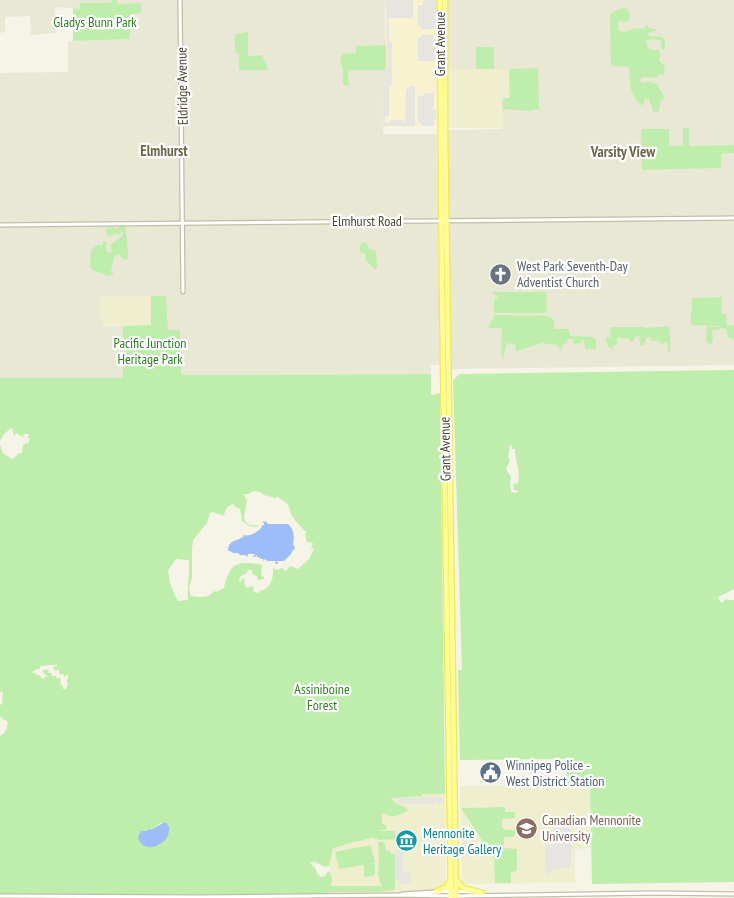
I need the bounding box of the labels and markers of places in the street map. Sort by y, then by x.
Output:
place label: West Park Seventh-Day Adventist Church [517,257,629,291]
church icon: West Park Seventh-Day Adventist Church [489,262,513,286]
place label: Winnipeg Police - West District Station [506,756,604,790]
public building icon: Winnipeg Police - West District Station [478,761,502,785]
place label: Canadian Mennonite University [542,811,641,845]
school or university icon: Canadian Mennonite University [514,816,538,840]
place label: Mennonite Heritage Gallery [423,824,502,858]
museum icon: Mennonite Heritage Gallery [395,829,419,853]

